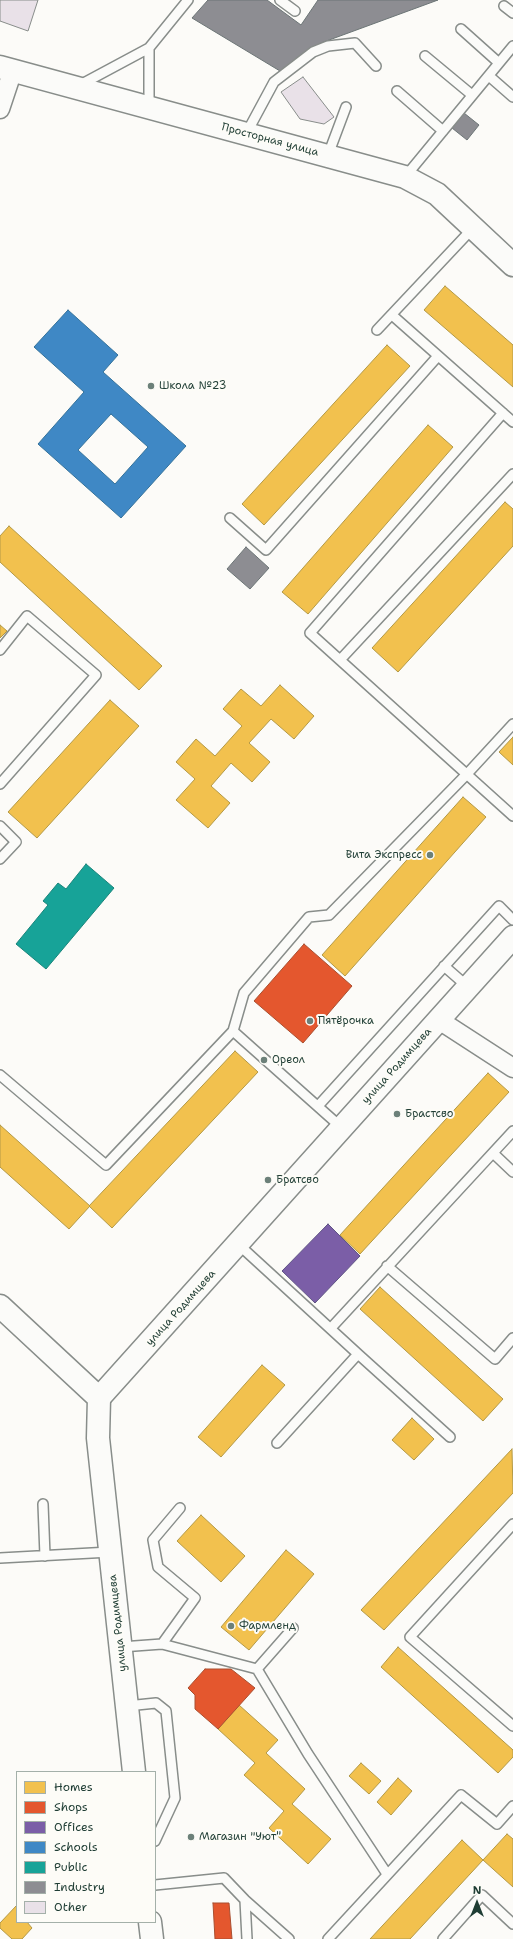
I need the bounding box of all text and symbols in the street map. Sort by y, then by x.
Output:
street label: Просторная улица [220,121,320,159]
place label: Школа №23 [159,379,227,393]
marker: Школа №23 [146,381,156,391]
place label: Вита Экспресс [346,848,422,862]
marker: Вита Экспресс [425,850,435,860]
place label: Пятёрочка [318,1014,374,1028]
marker: Пятёрочка [305,1016,315,1026]
street label: улица Родимцева [359,1025,435,1107]
place label: Ореол [272,1053,305,1067]
marker: Ореол [259,1055,269,1065]
place label: Брастсво [405,1107,454,1121]
marker: Брастсво [392,1109,402,1119]
place label: Братсво [276,1173,319,1187]
marker: Братсво [263,1175,273,1185]
street label: улица Родимцева [143,1267,219,1349]
street label: улица Родимцева [106,1574,130,1672]
place label: Фармленд [239,1619,296,1633]
marker: Фармленд [226,1621,236,1631]
legend [16,1771,156,1923]
text: Homes [54,1779,93,1795]
text: Shops [54,1799,88,1815]
text: Offices [54,1819,94,1835]
place label: Магазин "Уют" [199,1830,281,1844]
marker: Магазин "Уют" [186,1832,196,1842]
text: Schools [54,1839,98,1855]
text: Public [54,1859,88,1875]
text: Industry [54,1879,105,1895]
north arrow [457,1883,497,1923]
text: N [473,1883,481,1898]
text: Other [54,1899,87,1915]

